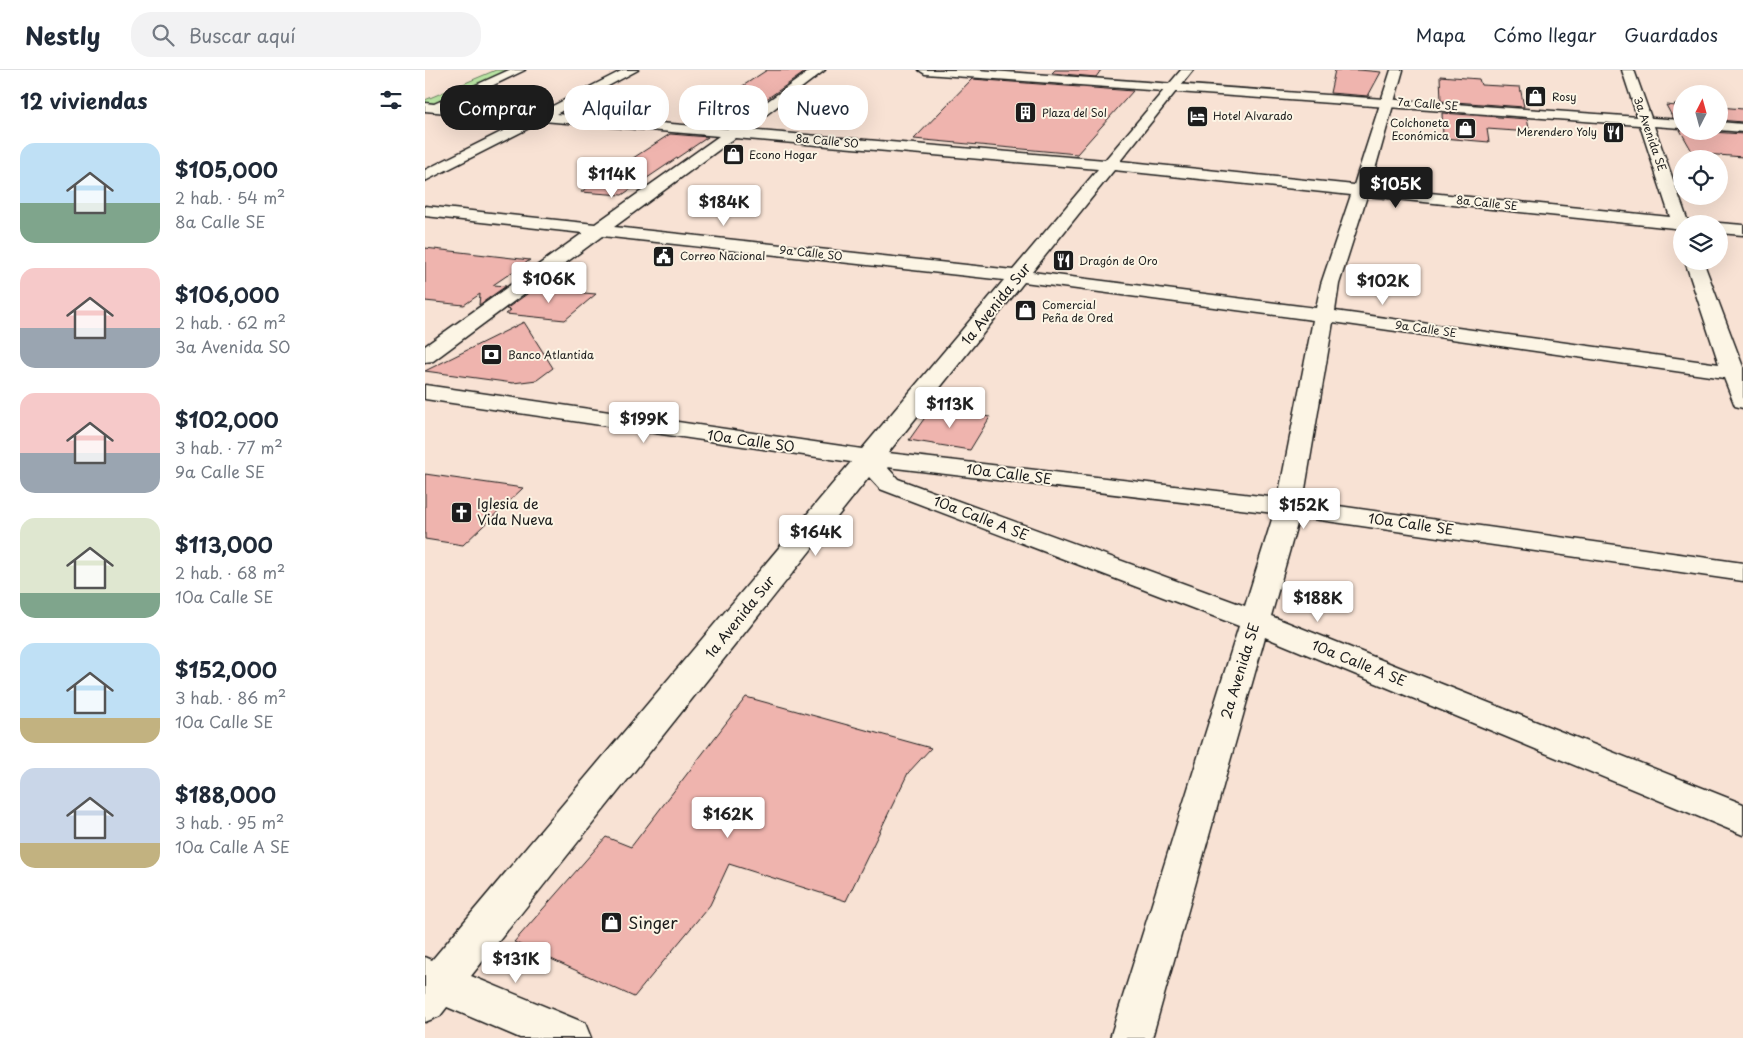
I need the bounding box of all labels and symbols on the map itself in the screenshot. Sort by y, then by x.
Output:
shop icon: Rosy [1524,85,1548,109]
north arrow [1673,85,1727,140]
place label: Rosy [1552,88,1576,105]
street label: 7a Calle SE [1397,93,1459,114]
street label: 3a Avenida SE [1630,94,1671,174]
building icon: Plaza del Sol [1014,101,1038,125]
place label: Plaza del Sol [1042,104,1107,121]
hotel icon: Hotel Alvarado [1185,104,1209,128]
place label: Hotel Alvarado [1213,107,1293,124]
place label: Colchoneta Económica [1390,114,1449,144]
shop icon: Colchoneta Económica [1453,117,1477,141]
restaurant icon: Merendero Yoly [1601,120,1625,144]
place label: Merendero Yoly [1517,123,1597,140]
street label: 8a Calle SO [795,129,860,152]
shop icon: Econo Hogar [721,143,745,167]
place label: Econo Hogar [749,146,817,163]
pin: $114K [577,156,647,199]
pin: $105K [1361,166,1431,209]
pin: $184K [689,184,759,227]
street label: 8a Calle SE [1455,191,1519,214]
street label: 9a Calle SO [779,241,844,264]
public building icon: Correo Nacional [652,244,676,268]
place label: Correo Nacional [680,247,765,264]
restaurant icon: Dragón de Oro [1051,249,1075,273]
place label: Dragón de Oro [1079,252,1158,269]
street label: 1a Avenida Sur [956,257,1036,350]
pin: $106K [514,262,584,304]
pin: $102K [1348,264,1418,306]
place label: Comercial Peña de Ored [1042,296,1113,326]
shop icon: Comercial Peña de Ored [1014,299,1038,323]
street label: 9a Calle SE [1394,316,1458,341]
bank icon: Banco Atlantida [480,343,504,367]
place label: Banco Atlantida [508,346,594,363]
pin: $113K [915,386,985,429]
pin: $199K [609,402,679,444]
street label: 10a Calle SO [706,424,796,457]
street label: 10a Calle SE [965,458,1053,489]
pin: $152K [1269,488,1339,530]
street label: 10a Calle A SE [930,490,1032,545]
place label: Iglesia de Vida Nueva [477,493,554,530]
church icon: Iglesia de Vida Nueva [449,500,473,524]
street label: 10a Calle SE [1367,507,1455,540]
pin: $164K [781,514,851,557]
street label: 1a Avenida Sur [700,570,780,663]
pin: $188K [1283,580,1353,623]
street label: 2a Avenida SE [1215,620,1264,721]
street label: 10a Calle A SE [1309,634,1410,691]
pin: $162K [693,796,763,839]
place label: Singer [628,910,678,934]
shop icon: Singer [600,911,624,935]
pin: $131K [481,942,551,984]

